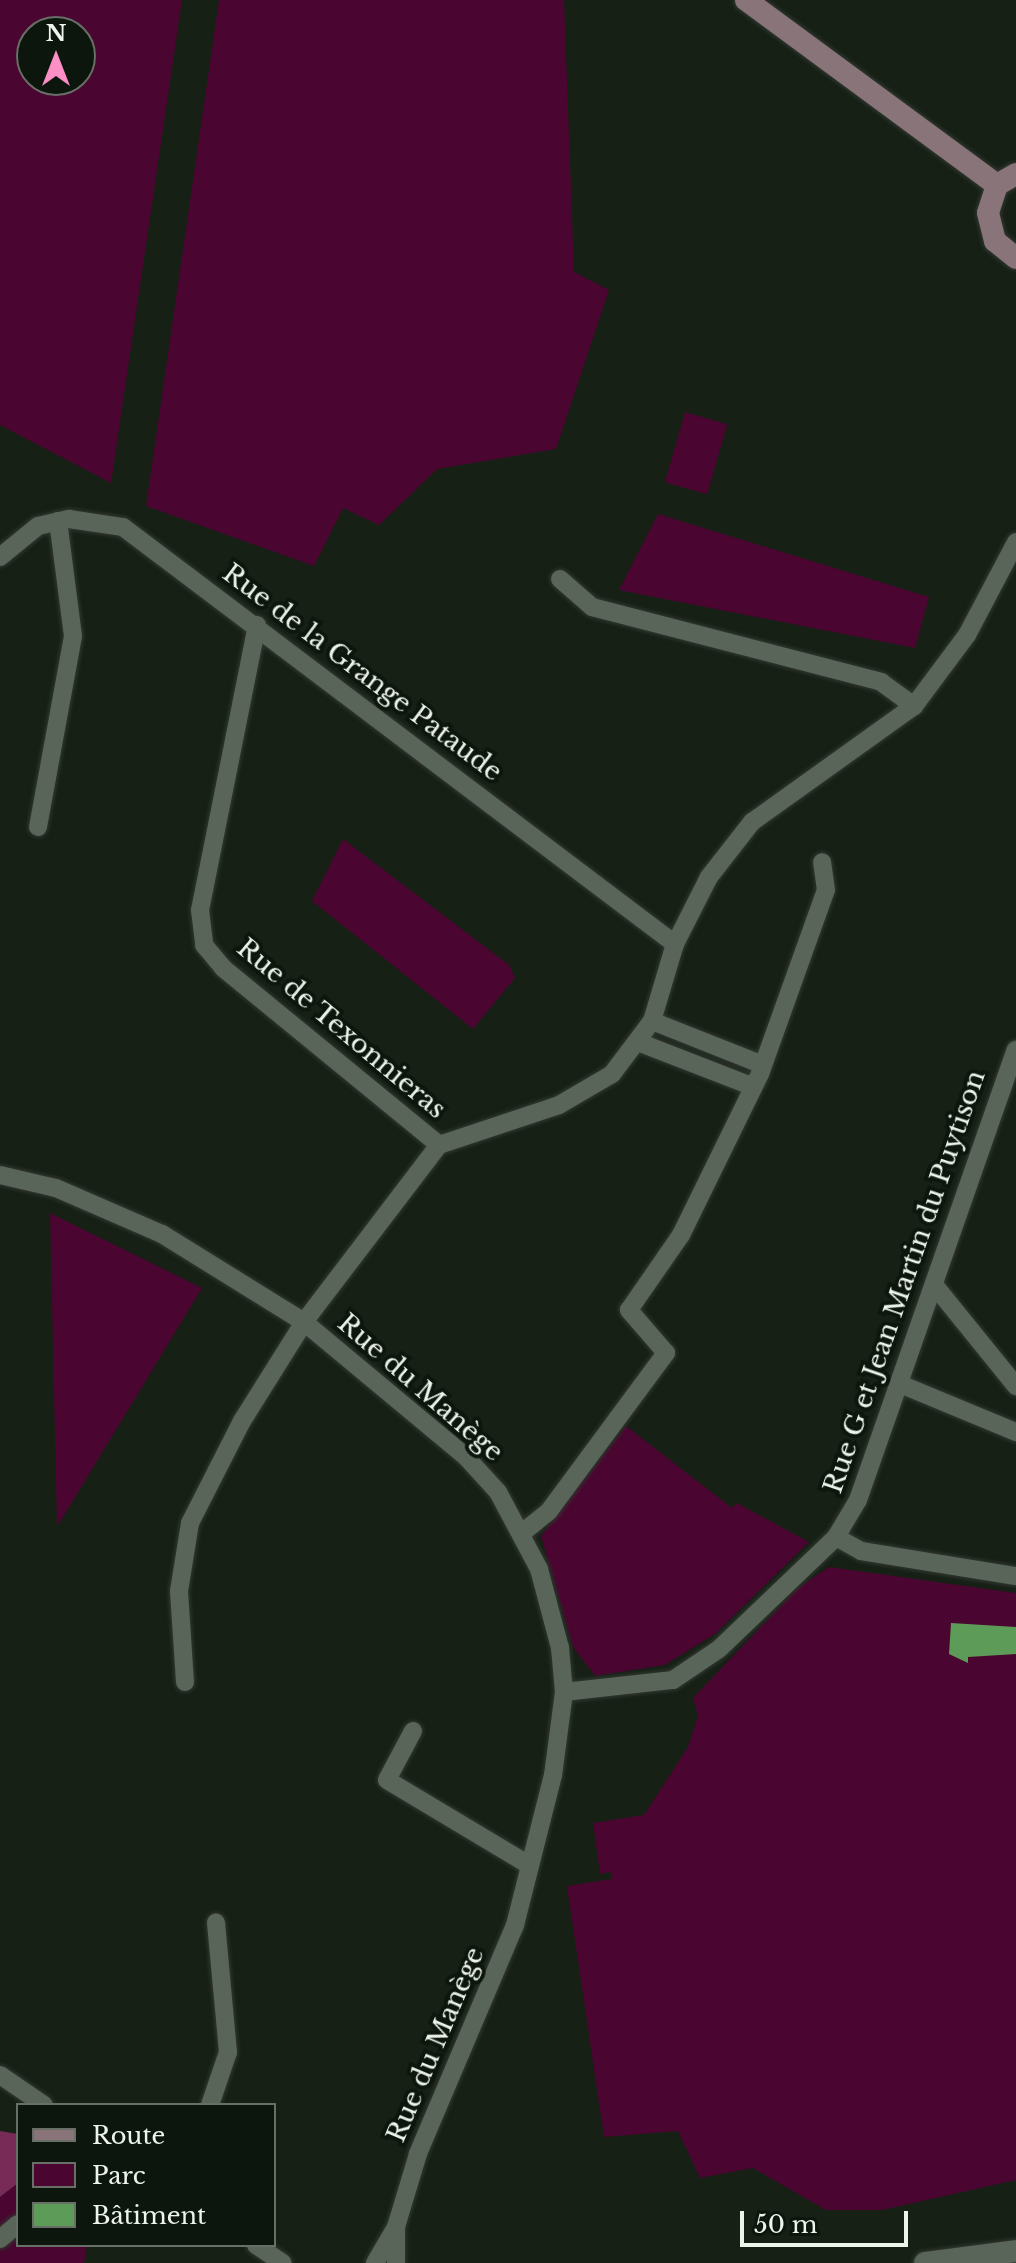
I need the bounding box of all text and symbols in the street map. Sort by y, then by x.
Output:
north arrow [16,16,96,96]
text: N [46,20,66,47]
street label: Rue de la Grange Pataude [216,558,508,788]
street label: Rue de Texonnieras [230,932,452,1126]
street label: Rue G et Jean Martin du Puytison [818,1066,992,1498]
street label: Rue du Manège [331,1308,509,1468]
street label: Rue du Manège [381,1943,491,2147]
legend [16,2103,276,2247]
text: Route [92,2121,165,2150]
text: Parc [92,2161,146,2190]
scale bar [744,2195,912,2245]
text: Bâtiment [92,2201,206,2230]
text: 50 m [754,2210,817,2239]

